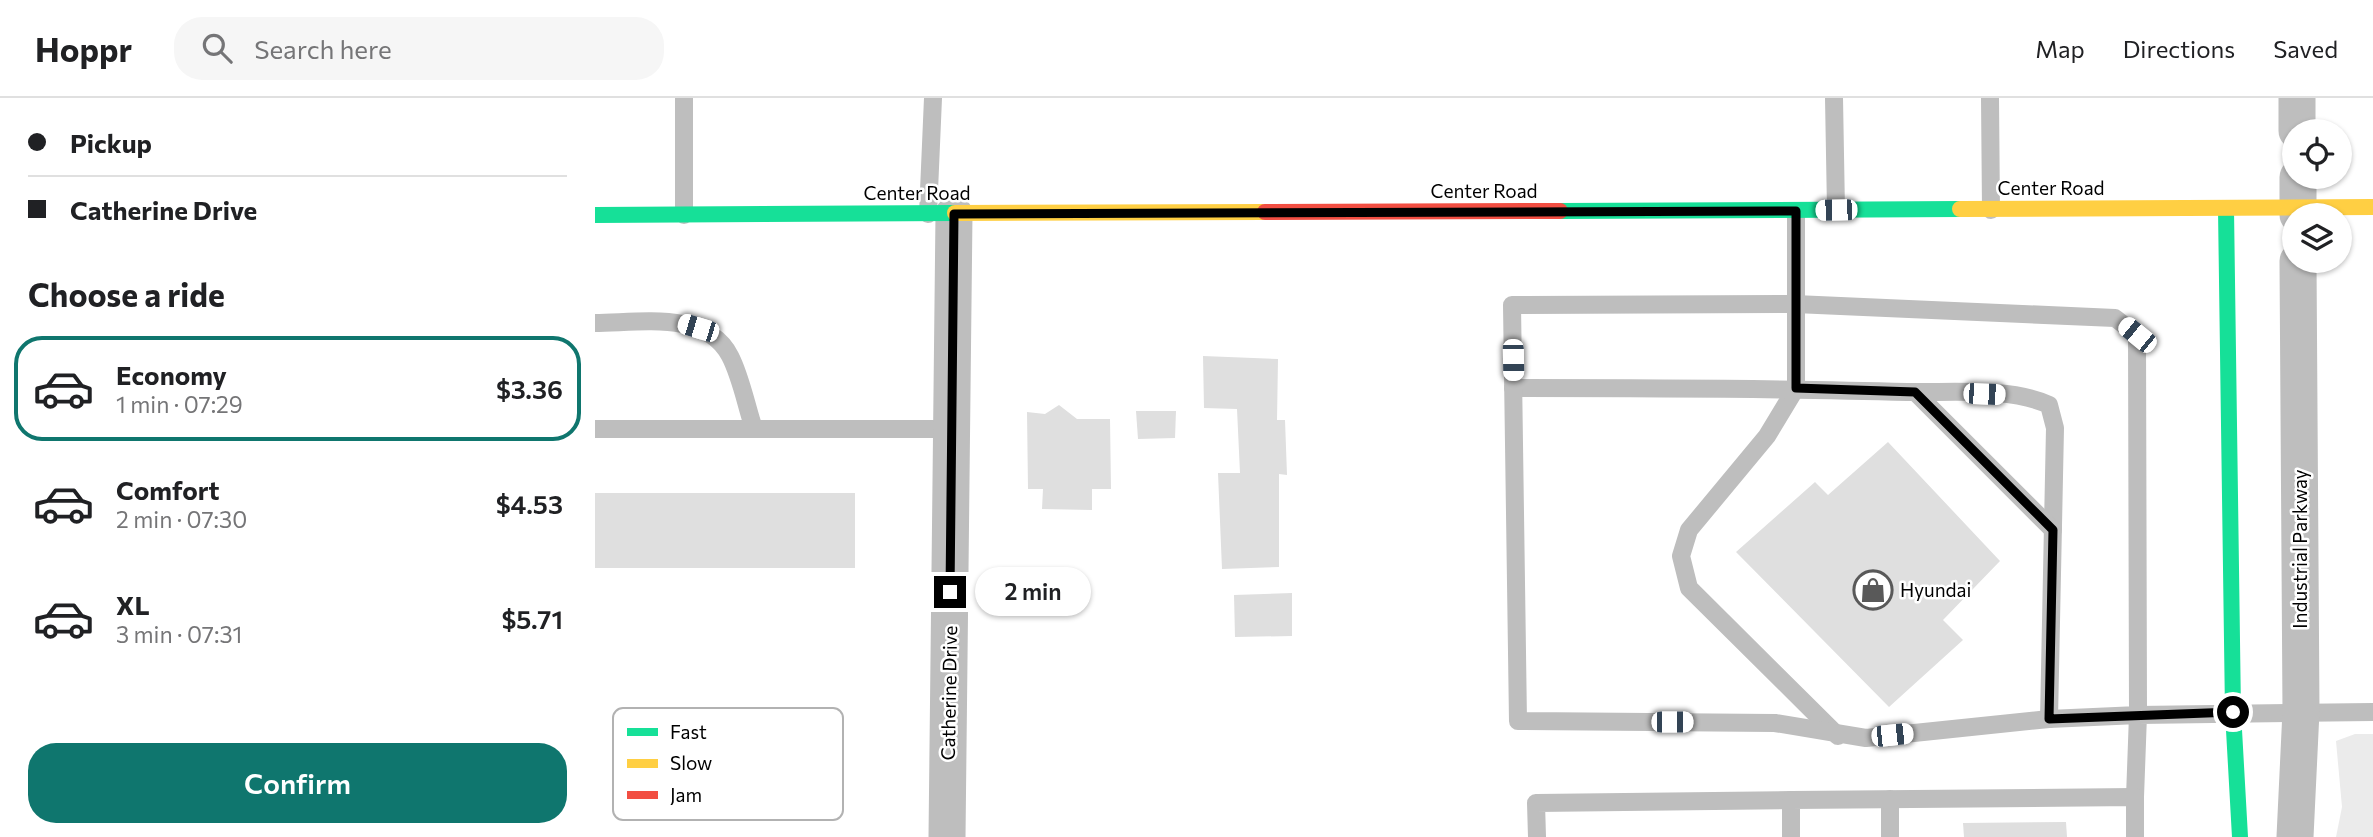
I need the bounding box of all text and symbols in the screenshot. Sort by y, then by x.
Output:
search box [174,17,664,80]
text: Hoppr [35,28,132,69]
icon: search [198,29,236,67]
text: Search here [254,33,392,64]
text: Map [2035,34,2085,63]
text: Directions [2123,34,2235,63]
text: Saved [2273,34,2338,63]
map controls [2282,119,2352,273]
button: locate [2282,119,2352,189]
text: Pickup [70,127,152,158]
street label: Center Road [1997,176,2105,199]
street label: Center Road [1430,179,1538,202]
street label: Center Road [863,181,971,204]
text: Catherine Drive [70,194,257,225]
car [1815,199,1858,221]
button: layers [2282,203,2352,273]
text: Choose a ride [28,274,225,314]
car [675,312,722,344]
car [2115,314,2160,356]
car [1503,339,1524,381]
icon: car [32,357,95,420]
text: Economy [116,359,227,390]
text: $3.36 [496,373,563,404]
car [1963,383,2006,405]
text: 1 min · 07:29 [116,390,243,418]
street label: Industrial Parkway [2288,469,2311,629]
icon: car [32,472,95,535]
text: Comfort [116,474,219,505]
text: $4.53 [496,488,563,519]
text: 2 min · 07:30 [116,505,247,533]
callout: 2 min [975,568,1090,616]
shop icon: Hyundai [1852,569,1894,611]
route end [934,576,966,608]
text: 2 min [1005,577,1061,605]
place label: Hyundai [1900,578,1971,601]
icon: car [32,587,95,650]
text: XL [116,589,150,620]
text: $5.71 [501,603,563,634]
text: 3 min · 07:31 [116,620,242,648]
street label: Catherine Drive [936,626,961,760]
route start [2217,696,2249,728]
legend [613,708,843,820]
car [1652,712,1694,733]
text: Fast [670,720,707,743]
car [1871,722,1914,748]
button: Confirm [28,743,567,823]
text: Slow [670,751,712,774]
text: Jam [670,783,702,806]

